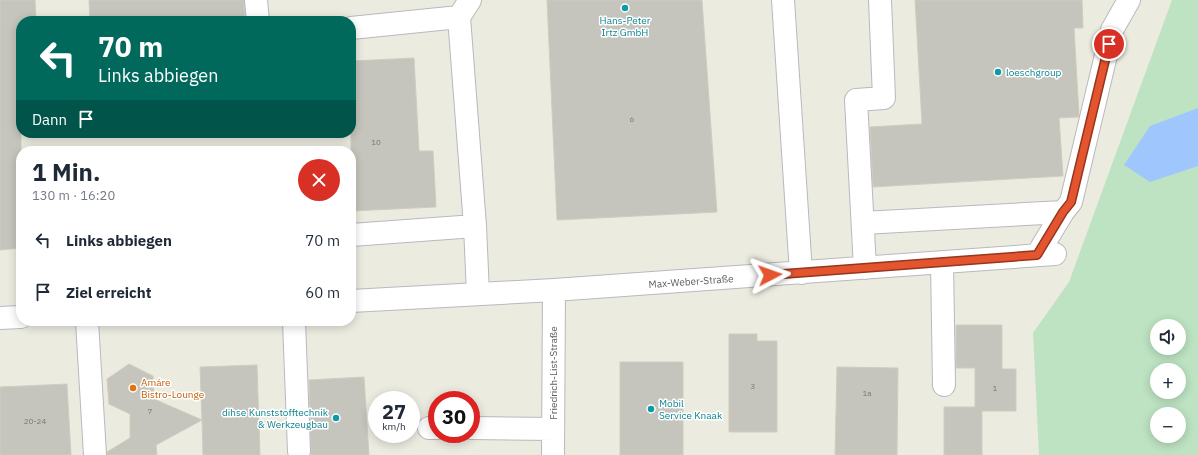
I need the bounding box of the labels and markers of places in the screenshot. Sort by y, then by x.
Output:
marker: Hans-Peter Irtz GmbH [620,3,630,13]
place label: Hans-Peter Irtz GmbH [600,14,651,39]
pin [1092,27,1126,61]
place label: loeschgroup [1006,66,1062,79]
marker: loeschgroup [993,67,1003,77]
place label: Amáre Bistro-Lounge [141,376,205,401]
marker: Amáre Bistro-Lounge [128,383,138,393]
place label: Mobil Service Knaak [659,397,723,422]
marker: Mobil Service Knaak [646,404,656,414]
place label: dihse Kunststofftechnik & Werkzeugbau [222,406,329,431]
marker: dihse Kunststofftechnik & Werkzeugbau [331,413,341,423]

